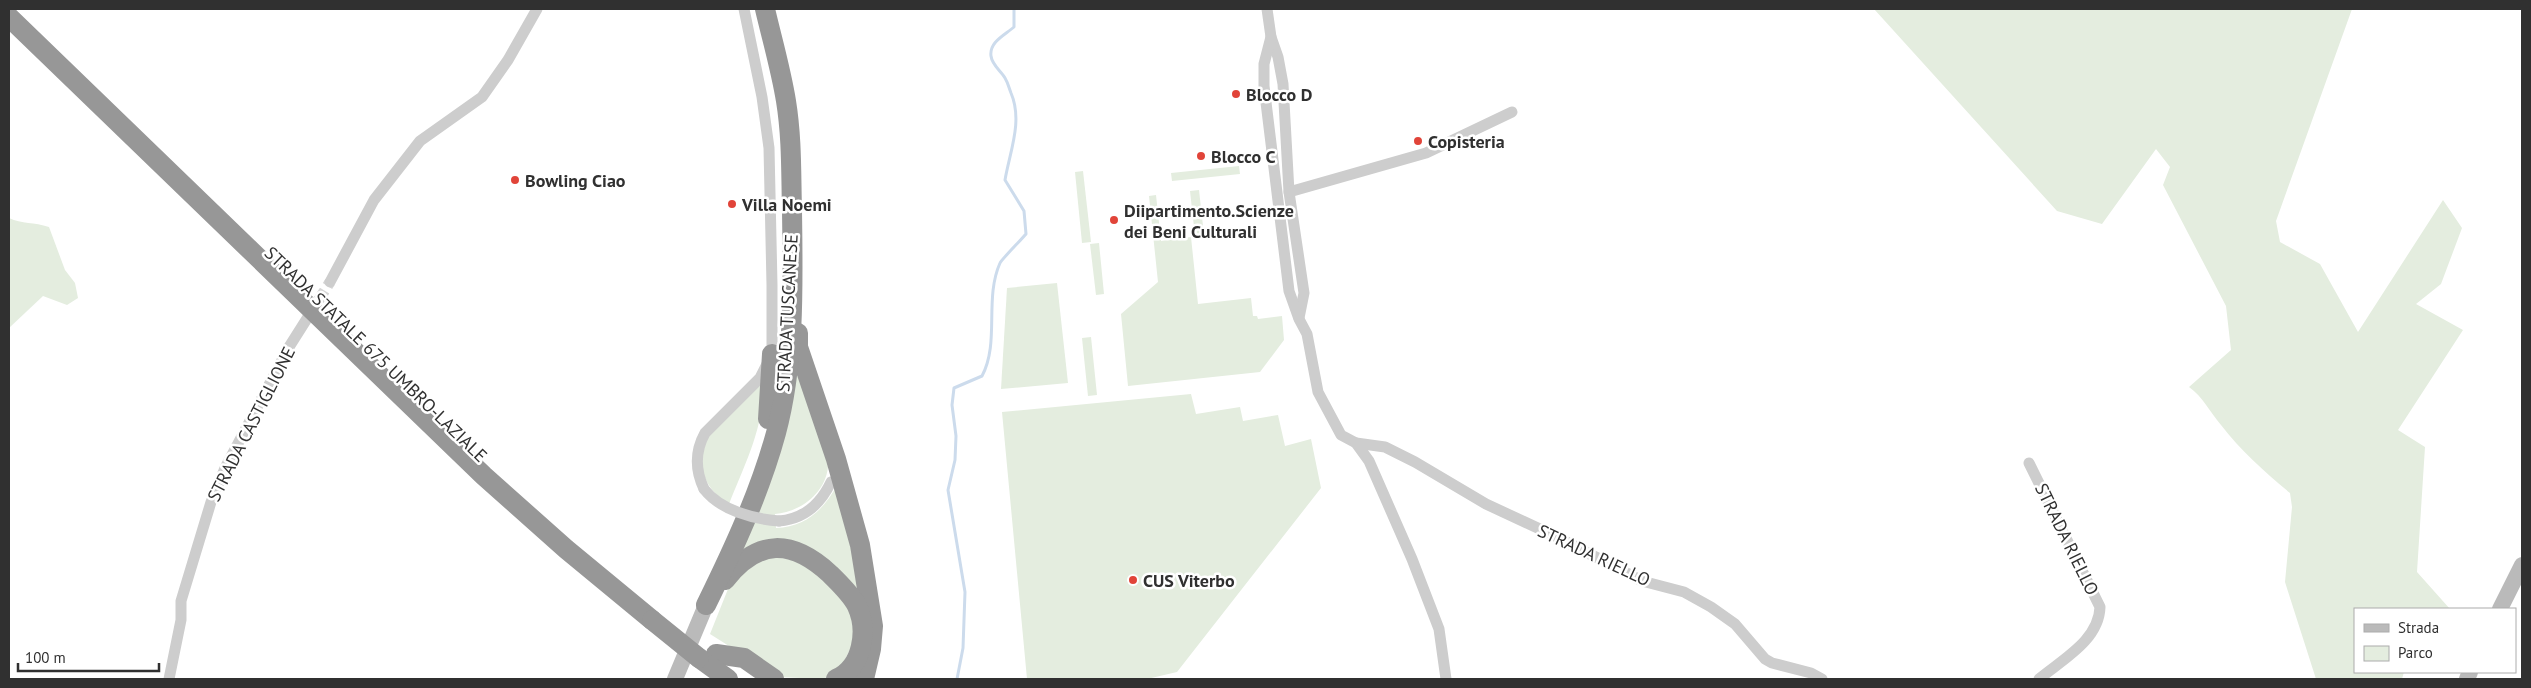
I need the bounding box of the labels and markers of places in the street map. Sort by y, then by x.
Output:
place label: Blocco D [1246,83,1312,106]
marker: Blocco D [1230,88,1242,100]
place label: Copisteria [1428,130,1505,153]
marker: Copisteria [1412,135,1424,147]
place label: Blocco C [1211,145,1276,168]
marker: Blocco C [1195,150,1207,162]
place label: Bowling Ciao [525,169,626,192]
marker: Bowling Ciao [509,174,521,186]
place label: Villa Noemi [741,193,832,216]
marker: Villa Noemi [726,198,738,210]
place label: Diipartimento.Scienze dei Beni Culturali [1124,199,1294,243]
marker: Diipartimento.Scienze dei Beni Culturali [1108,214,1120,226]
place label: CUS Viterbo [1143,569,1235,592]
marker: CUS Viterbo [1127,574,1139,586]

